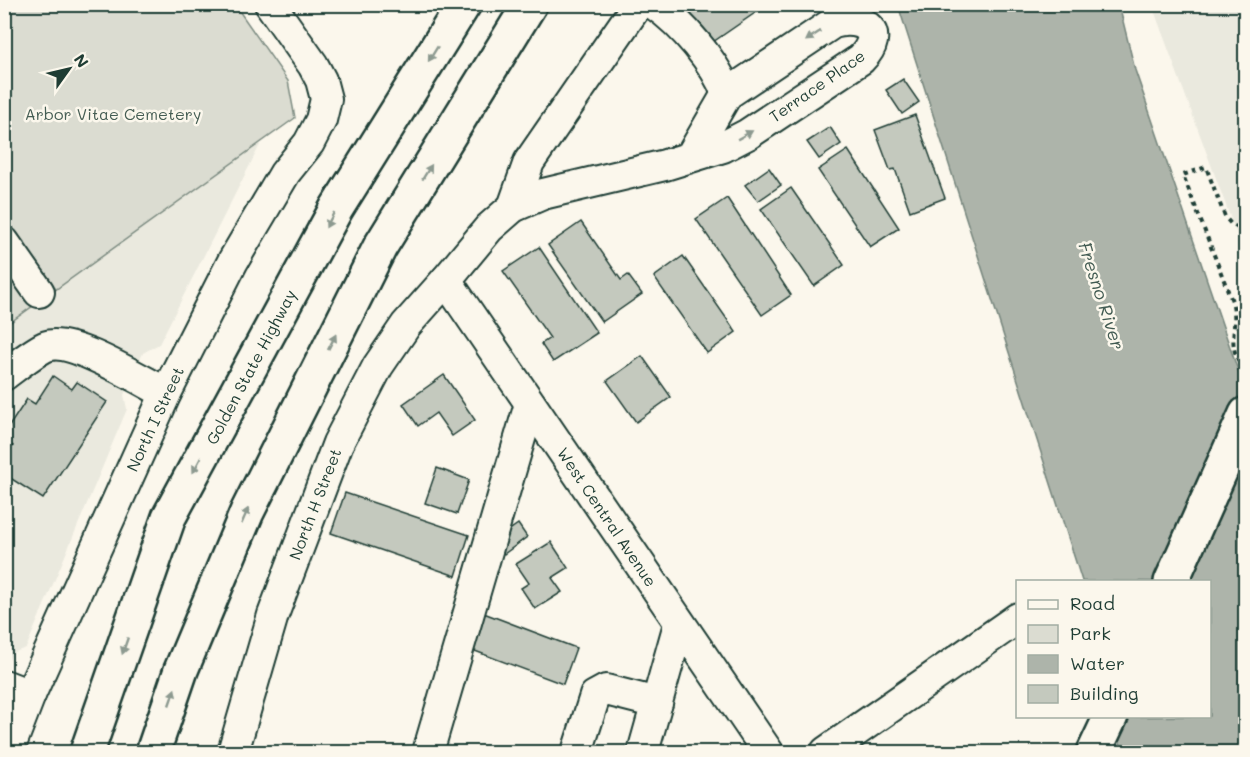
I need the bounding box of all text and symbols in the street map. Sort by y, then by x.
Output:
one-way arrow [805,30,821,41]
north arrow [39,39,99,99]
street label: Terrace Place [765,45,869,126]
one-way arrow [427,46,438,62]
text: N [70,49,94,71]
park label: Arbor Vitae Cemetery [25,103,201,124]
one-way arrow [737,130,754,140]
one-way arrow [421,164,432,180]
one-way arrow [325,212,335,229]
water label: Fresno River [1073,239,1131,353]
street label: Golden State Highway [201,286,300,448]
one-way arrow [327,333,337,350]
street label: North I Street [121,363,188,475]
street label: West Central Avenue [553,443,662,590]
street label: North H Street [284,445,345,563]
one-way arrow [192,457,202,474]
one-way arrow [240,507,250,525]
legend [1016,580,1211,718]
text: Road [1070,591,1115,615]
text: Park [1070,621,1111,645]
one-way arrow [119,637,129,655]
text: Water [1070,651,1125,675]
text: Building [1070,681,1138,705]
one-way arrow [168,688,177,706]

